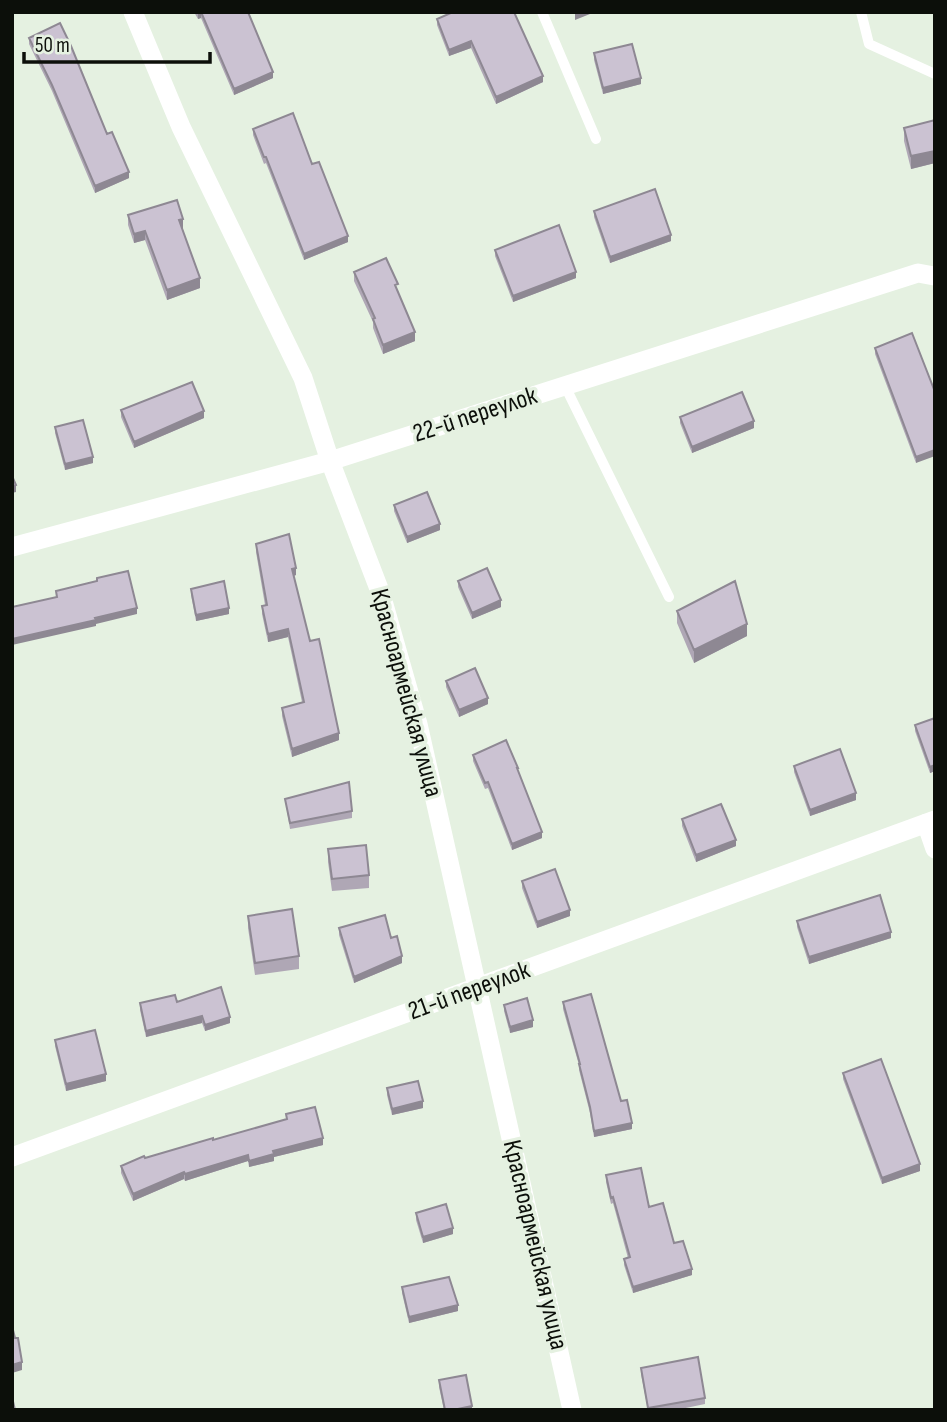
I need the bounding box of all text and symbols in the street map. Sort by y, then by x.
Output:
scale bar [24,21,210,65]
text: 50 m [35,33,70,58]
street label: 22-й переулок [409,380,541,450]
street label: Красноармейская улица [363,586,449,800]
street label: 21-й переулок [404,955,534,1027]
street label: Красноармейская улица [496,1137,574,1353]

